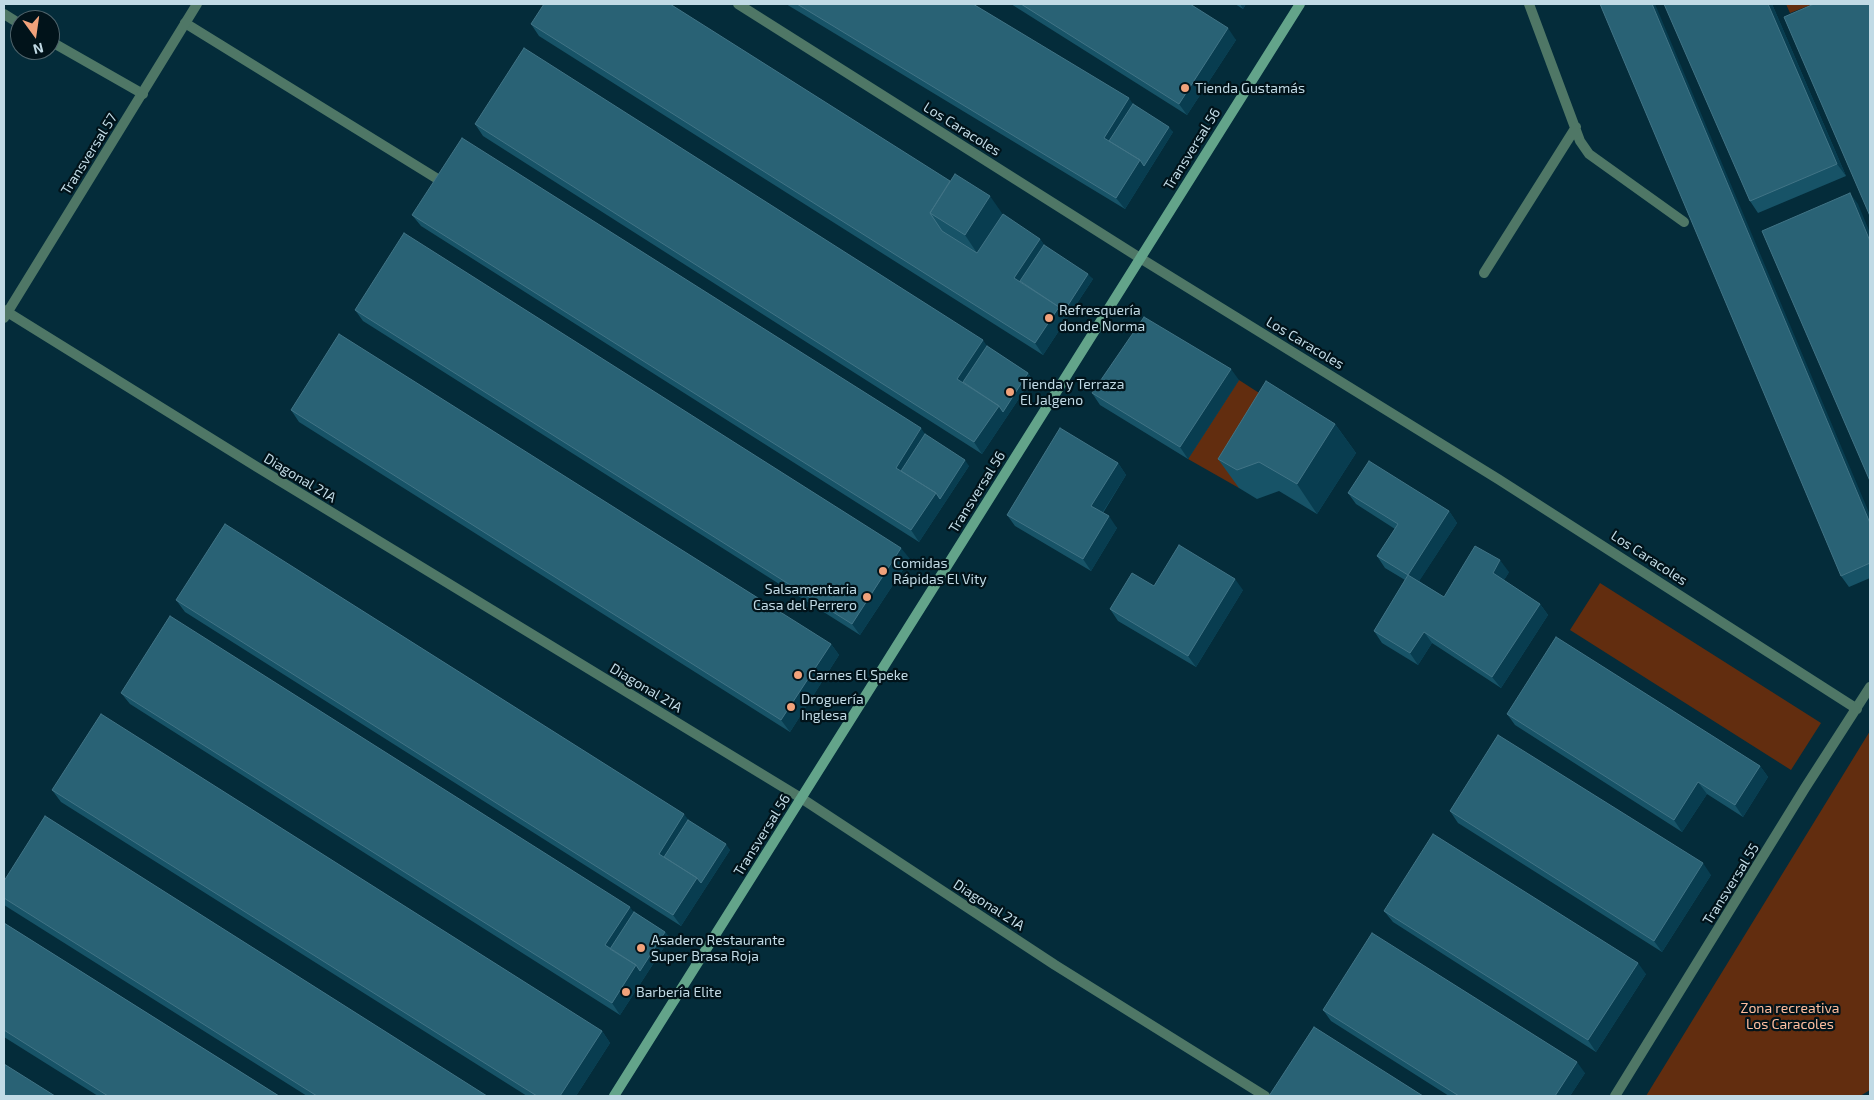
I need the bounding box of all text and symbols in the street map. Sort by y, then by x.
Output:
north arrow [10,10,60,60]
text: N [32,40,45,59]
place label: Tienda Gustamás [1195,80,1305,96]
marker: Tienda Gustamás [1179,82,1191,94]
street label: Los Caracoles [920,99,1004,159]
street label: Transversal 56 [1160,105,1224,193]
street label: Transversal 57 [57,110,121,198]
place label: Refresquería donde Norma [1059,302,1145,334]
marker: Refresquería donde Norma [1043,312,1055,324]
street label: Los Caracoles [1263,313,1347,373]
place label: Tienda y Terraza El Jalgeno [1020,376,1124,408]
marker: Tienda y Terraza El Jalgeno [1004,386,1016,398]
street label: Transversal 56 [945,448,1009,536]
street label: Diagonal 21A [261,450,339,506]
street label: Los Caracoles [1608,527,1690,589]
place label: Comidas Rápidas El Vity [893,555,987,588]
marker: Comidas Rápidas El Vity [877,565,889,577]
place label: Salsamentaria Casa del Perrero [753,581,857,614]
marker: Salsamentaria Casa del Perrero [861,591,873,603]
street label: Diagonal 21A [607,660,685,716]
place label: Carnes El Speke [808,667,908,683]
marker: Carnes El Speke [792,669,804,681]
place label: Droguería Inglesa [801,691,864,724]
marker: Droguería Inglesa [785,701,797,713]
street label: Transversal 56 [730,791,794,879]
street label: Transversal 55 [1699,840,1763,928]
street label: Diagonal 21A [950,876,1028,934]
place label: Asadero Restaurante Super Brasa Roja [651,932,785,964]
marker: Asadero Restaurante Super Brasa Roja [635,942,647,954]
place label: Barbería Elite [636,984,722,1000]
marker: Barbería Elite [620,986,632,998]
park label: Zona recreativa Los Caracoles [1740,1000,1840,1032]

